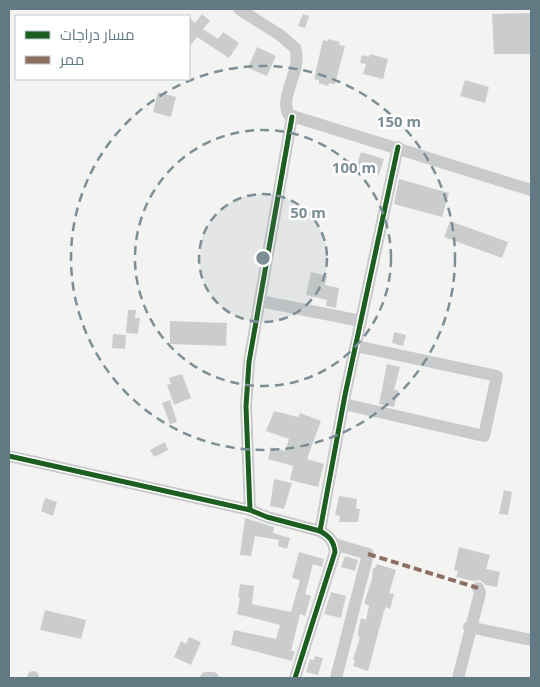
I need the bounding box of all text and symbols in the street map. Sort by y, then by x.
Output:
legend [15,15,190,80]
text: مسار دراجات [60,24,135,44]
text: ممر [59,49,84,69]
text: 150 m [377,111,421,131]
text: 100 m [332,157,376,177]
text: 50 m [290,202,326,222]
centre of rings [254,249,272,267]

